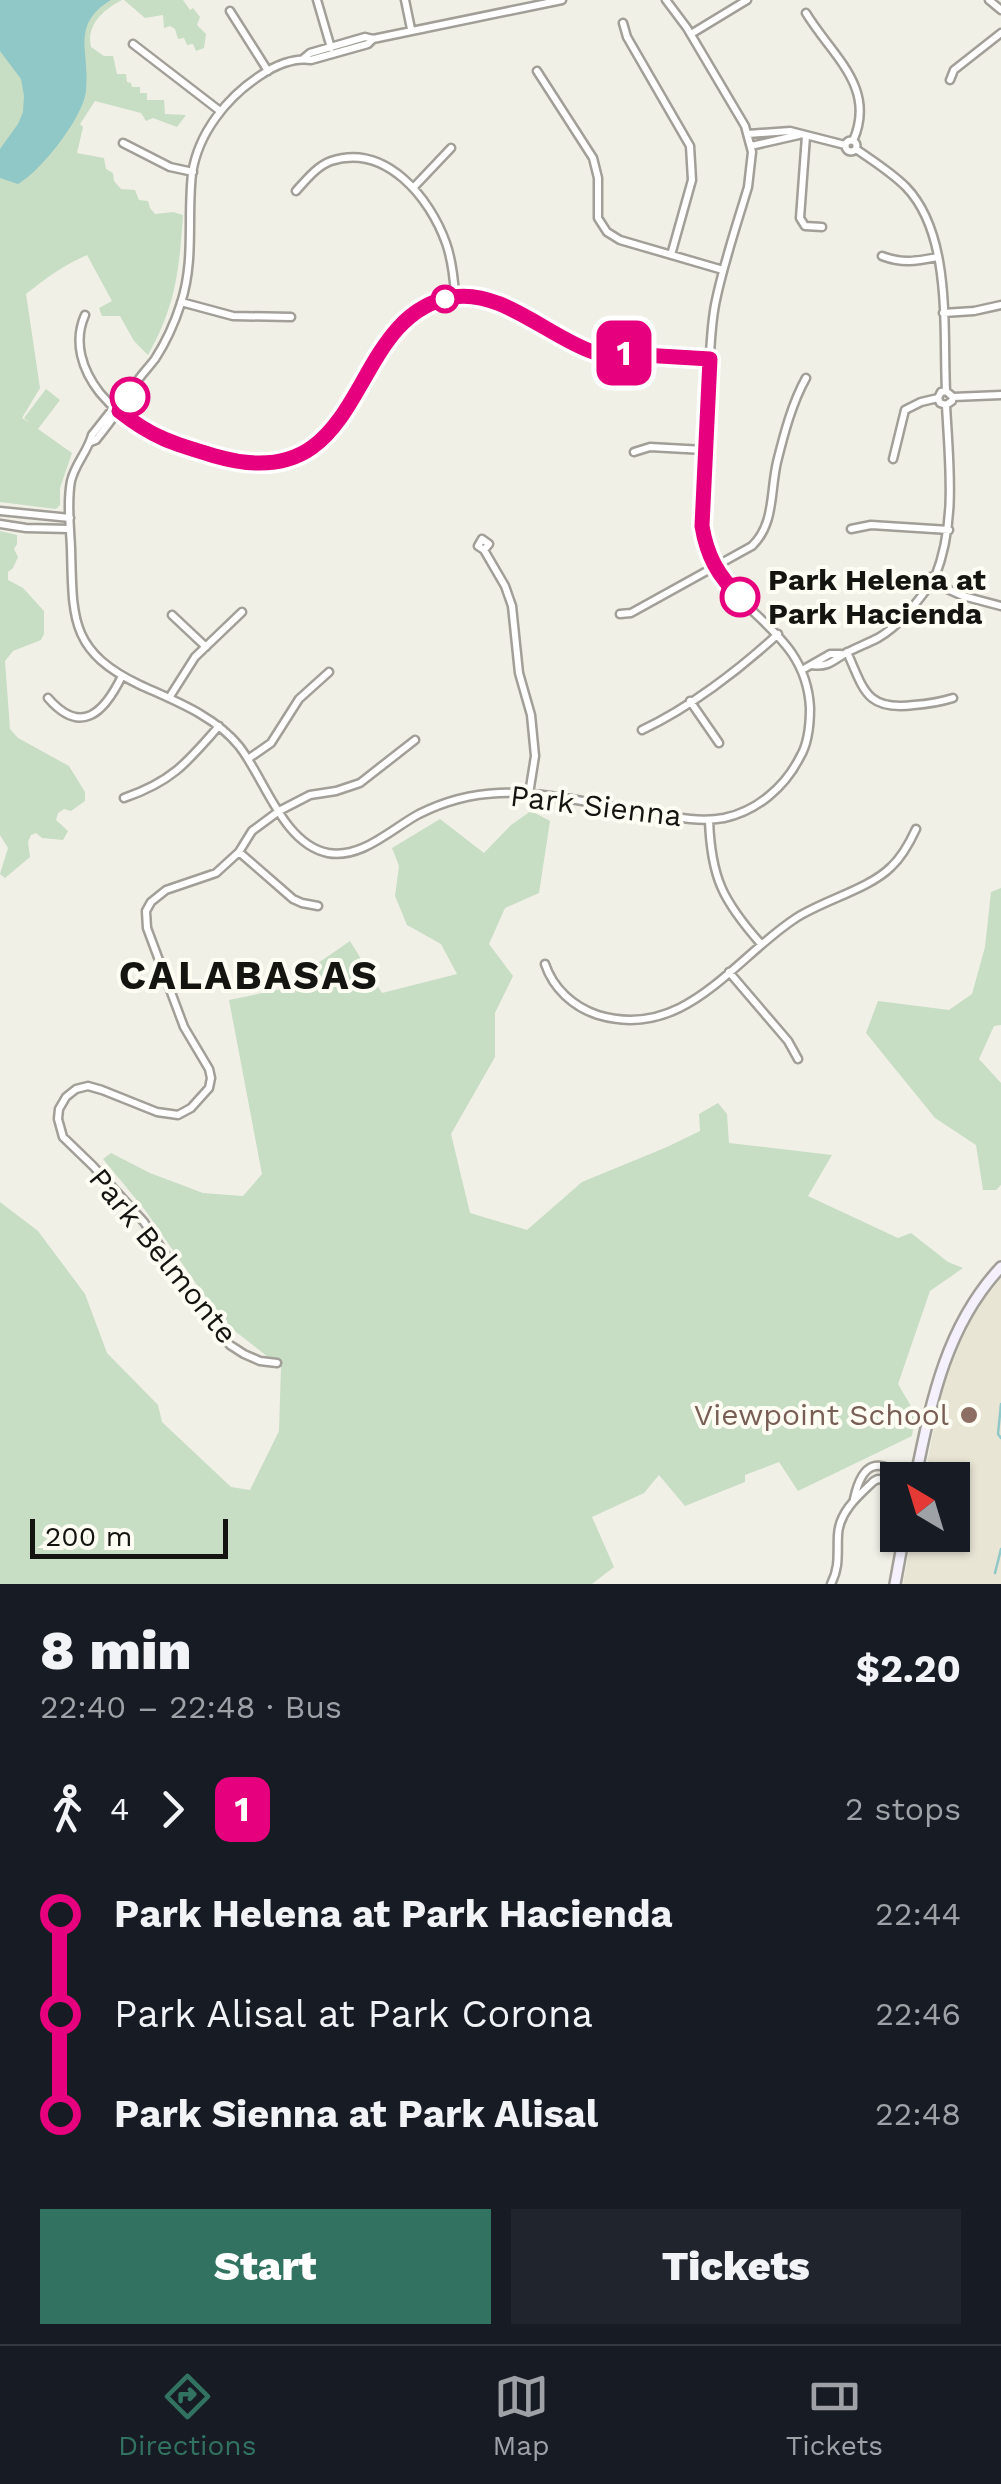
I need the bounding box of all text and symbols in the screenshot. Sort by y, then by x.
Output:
unlabelled marker [432,286,458,312]
line badge: 1 [592,320,656,386]
text: 1 [616,332,632,374]
unlabelled marker [111,378,149,416]
place label: Park Helena at Park Hacienda [768,562,986,631]
marker: Park Helena at Park Hacienda [721,578,759,616]
street label: Park Sienna [508,778,684,833]
district label: CALABASAS [119,952,379,999]
street label: Park Belmonte [82,1161,245,1350]
place label: Viewpoint School [694,1397,949,1432]
marker: Viewpoint School [958,1404,980,1426]
north arrow [880,1462,970,1552]
map controls [880,1462,970,1552]
scale bar [30,1514,228,1558]
text: 200 m [45,1520,132,1553]
text: 8 min [40,1618,192,1682]
text: $2.20 [856,1647,961,1691]
text: 22:40 – 22:48 · Bus [40,1688,342,1726]
icon: walk [40,1782,95,1837]
icon: forward [145,1782,200,1837]
text: 1 [235,1788,250,1830]
text: 4 [110,1790,130,1828]
text: 2 stops [845,1790,961,1828]
text: Park Helena at Park Hacienda [114,1892,673,1936]
text: 22:44 [875,1895,961,1933]
text: Park Alisal at Park Corona [114,1992,593,2036]
text: 22:46 [875,1995,961,2033]
text: Park Sienna at Park Alisal [114,2092,598,2136]
text: 22:48 [875,2095,961,2133]
button: Start [40,2209,491,2324]
button: Tickets [511,2209,961,2324]
tab: Directions [118,2369,256,2462]
tab: Map [493,2369,550,2462]
tab: Tickets [786,2369,883,2462]

